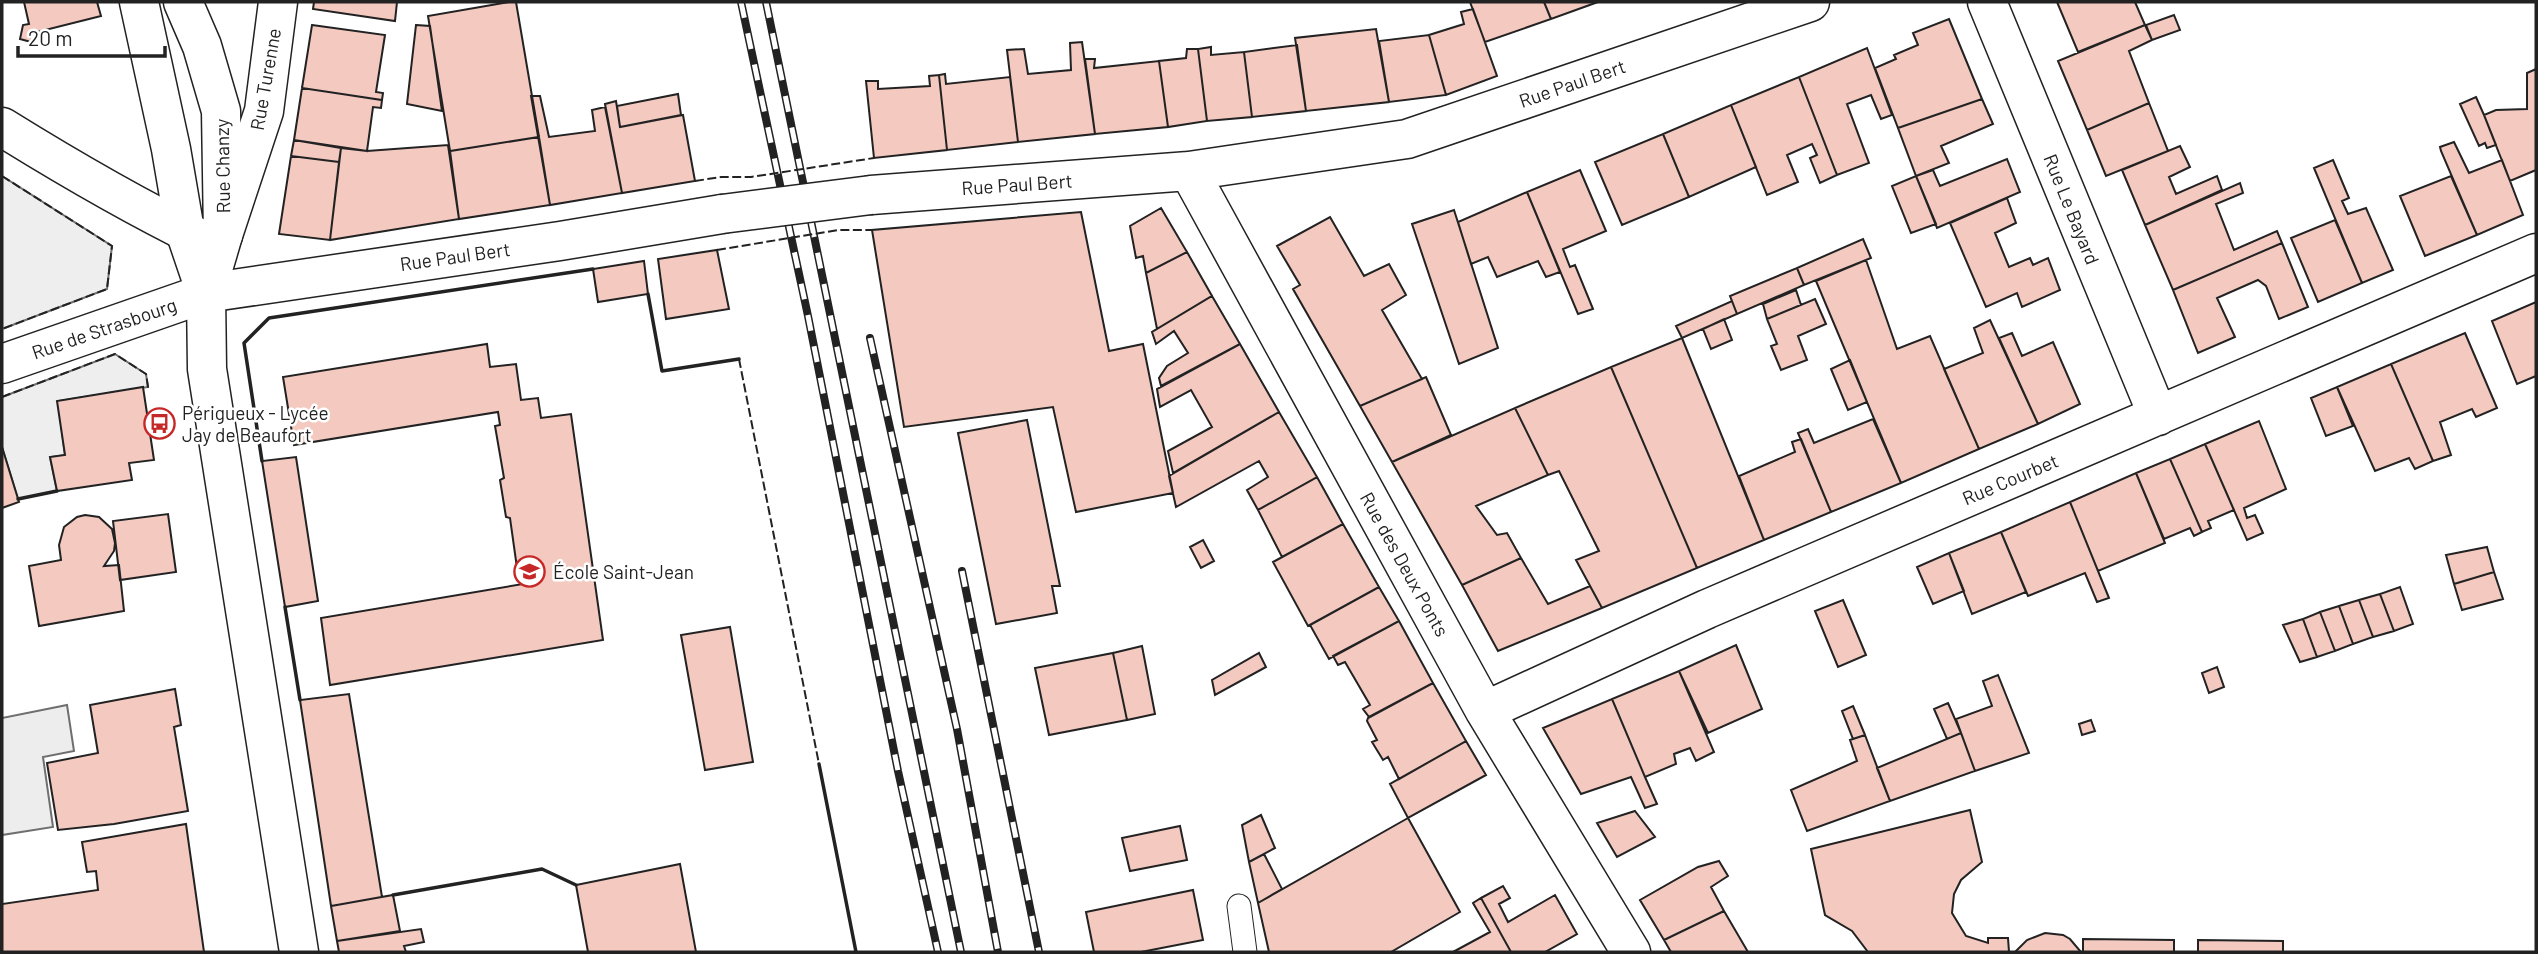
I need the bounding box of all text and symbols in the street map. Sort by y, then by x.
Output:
scale bar [18,14,164,58]
text: 20 m [28,25,73,50]
street label: Rue Turenne [245,26,285,132]
street label: Rue Paul Bert [1516,54,1628,112]
street label: Rue Chanzy [210,118,234,214]
street label: Rue Le Bayard [2039,150,2105,268]
street label: Rue Paul Bert [961,169,1073,199]
street label: Rue Paul Bert [398,237,512,275]
street label: Rue de Strasbourg [29,292,179,364]
place label: Périgueux - Lycée Jay de Beaufort [182,401,329,446]
bus stop icon: Périgueux - Lycée Jay de Beaufort [142,406,176,440]
street label: Rue Courbet [1959,449,2061,509]
street label: Rue des Deux Ponts [1356,488,1454,640]
school or university icon: École Saint-Jean [513,554,547,588]
place label: École Saint-Jean [553,560,694,583]

